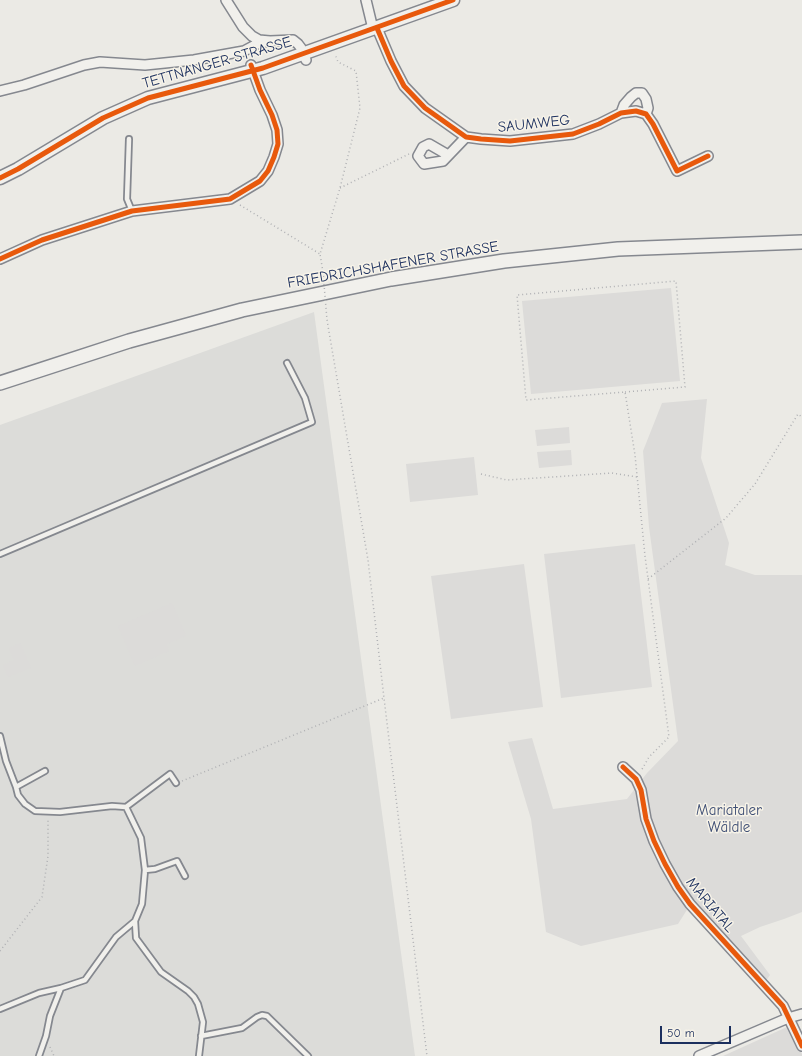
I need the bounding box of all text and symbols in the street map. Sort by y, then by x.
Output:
street label: TETTNANGER STRASSE [140,33,294,93]
street label: SAUMWEG [497,111,571,137]
street label: FRIEDRICHSHAFENER STRASSE [286,238,500,292]
park label: Mariataler Wäldle [696,802,762,837]
street label: MARIATAL [682,874,738,936]
scale bar [662,1018,733,1044]
text: 50 m [667,1026,695,1040]

